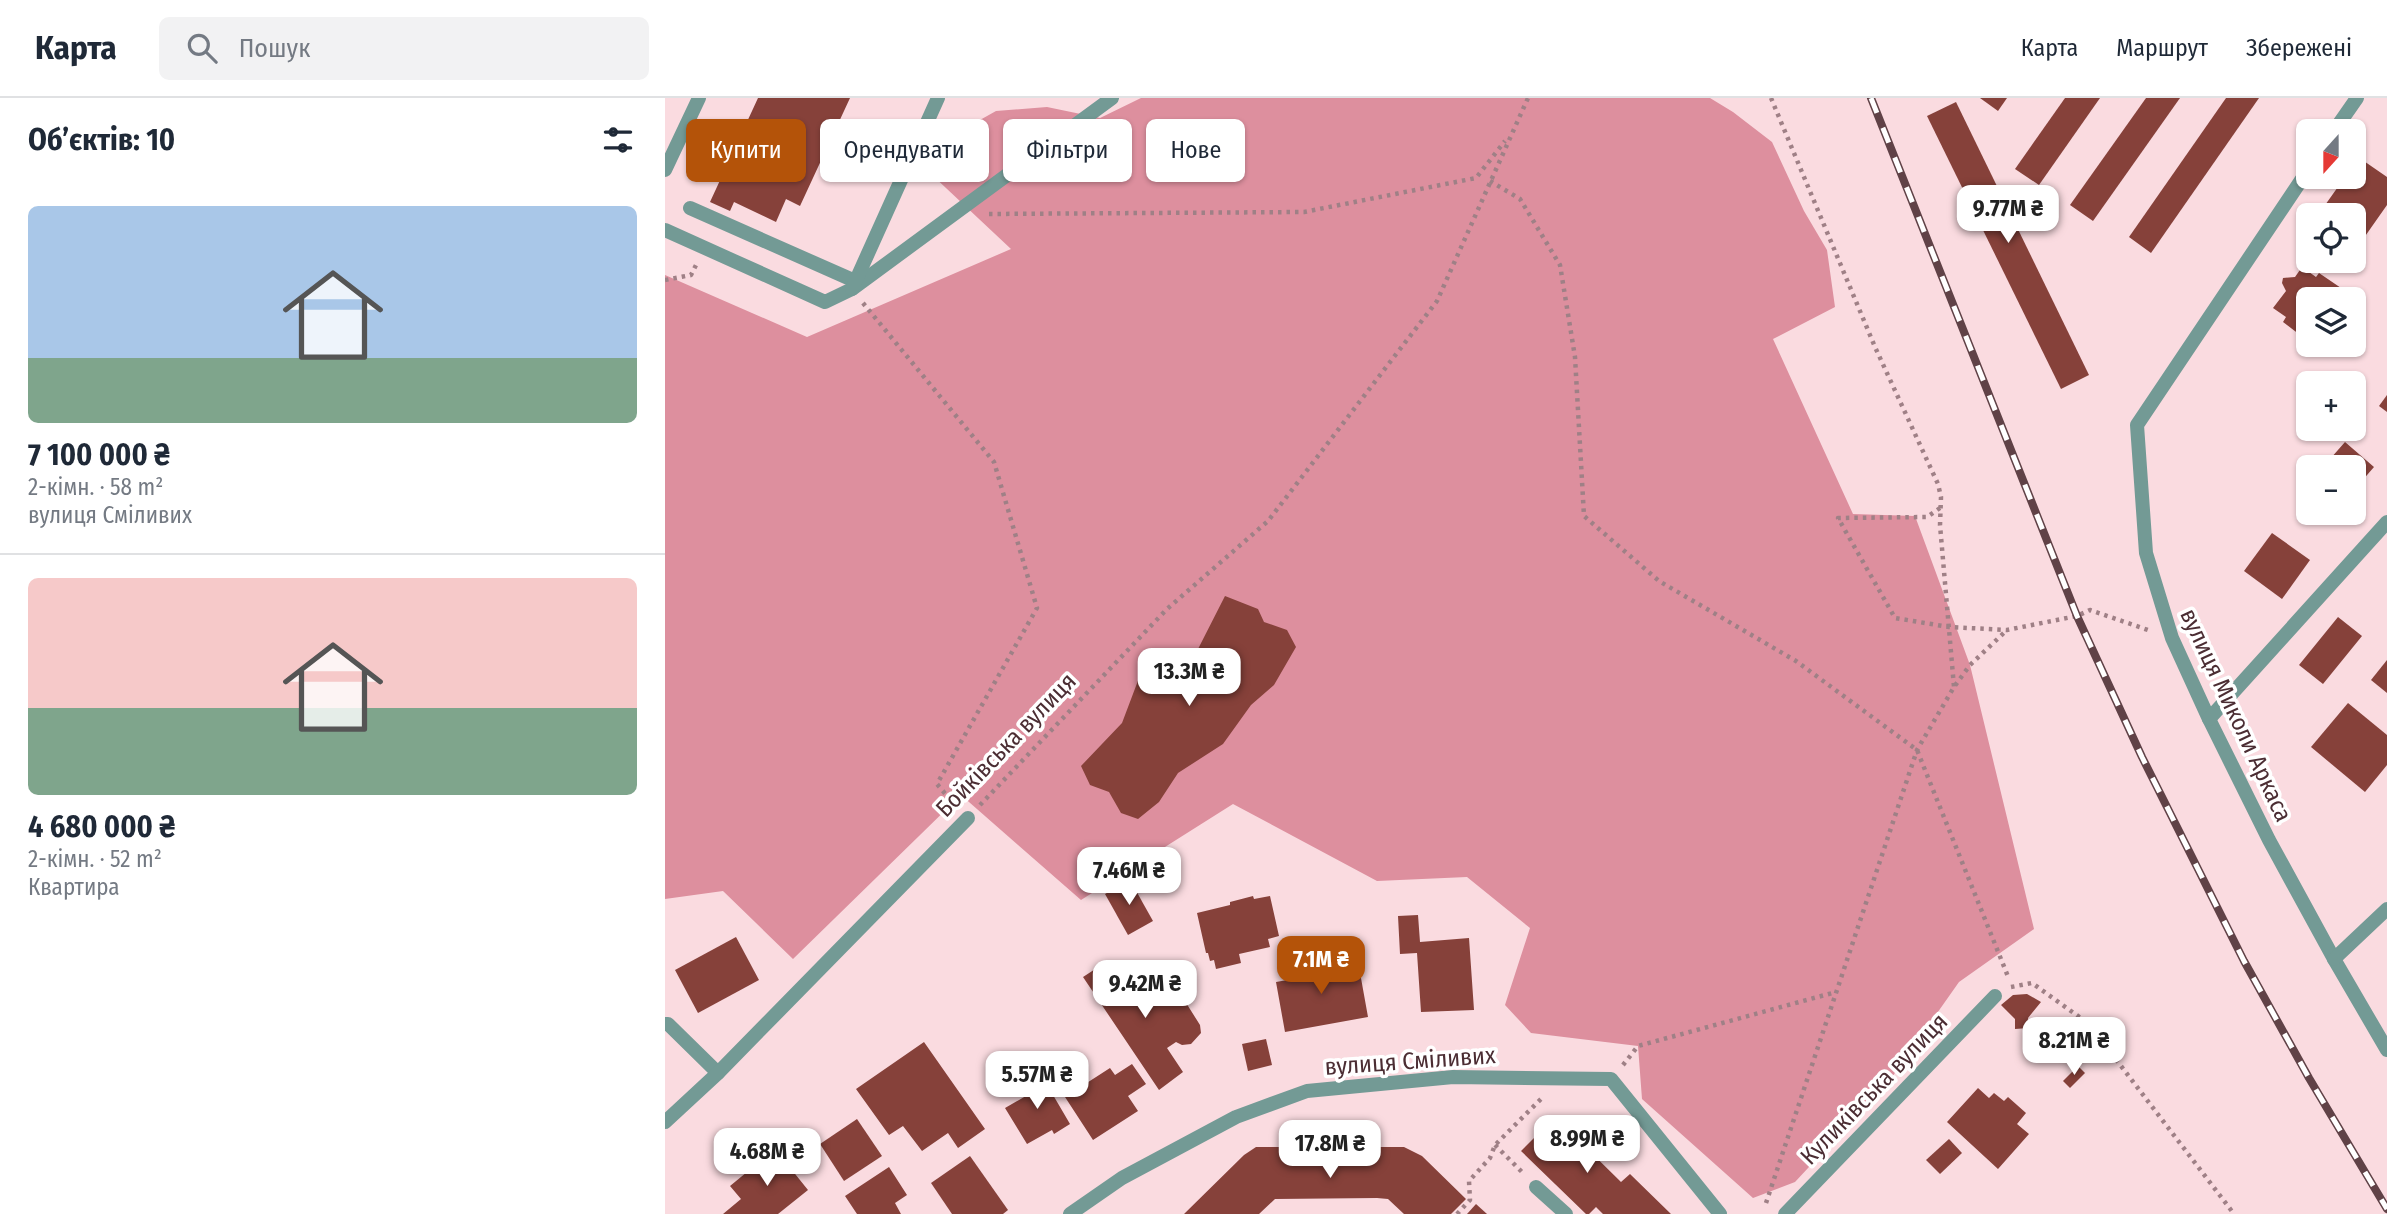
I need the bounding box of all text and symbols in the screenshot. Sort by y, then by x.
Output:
search box [159,17,649,80]
text: Карта [35,28,117,68]
icon: search [183,29,221,67]
text: Пошук [239,33,310,64]
text: Карта [2021,34,2078,62]
text: Маршрут [2116,34,2208,62]
text: Збережені [2246,34,2352,62]
chip: Купити [686,119,806,182]
chip: Орендувати [820,119,989,182]
chip: Фільтри [1003,119,1132,182]
chip: Нове [1146,119,1245,182]
north arrow [2296,119,2366,189]
map controls [2296,119,2366,525]
icon: filters [599,121,637,159]
text: Об’єктів: 10 [28,122,175,158]
pin: 9.77M ₴ [1943,186,2073,245]
text: 9.77M ₴ [1973,194,2043,222]
button: locate [2296,203,2366,273]
icon: home [270,252,396,378]
button: layers [2296,287,2366,357]
button: + [2296,371,2366,441]
text: 7 100 000 ₴ [28,437,170,473]
button: − [2296,455,2366,525]
text: 2-кімн. · 58 m² [28,473,163,501]
text: вулиця Сміливих [28,501,192,529]
street label: вулиця Миколи Аркаса [2174,604,2298,826]
icon: home [270,624,396,750]
pin: 13.3M ₴ [1124,648,1254,708]
text: 13.3M ₴ [1154,657,1224,685]
street label: Бойківська вулиця [930,667,1082,823]
text: 4 680 000 ₴ [28,809,175,845]
text: 2-кімн. · 52 m² [28,845,162,873]
pin: 7.46M ₴ [1064,848,1194,907]
text: 7.46M ₴ [1093,856,1165,884]
text: Квартира [28,873,120,901]
pin: 7.1M ₴ [1264,936,1378,996]
text: 7.1M ₴ [1293,945,1349,973]
pin: 9.42M ₴ [1080,960,1210,1020]
text: 9.42M ₴ [1109,969,1181,997]
street label: Куликівська вулиця [1795,1008,1953,1170]
pin: 8.21M ₴ [2009,1018,2139,1077]
text: 8.21M ₴ [2039,1026,2109,1054]
street label: вулиця Сміливих [1324,1041,1497,1081]
pin: 5.57M ₴ [972,1052,1102,1111]
text: 5.57M ₴ [1002,1060,1072,1088]
pin: 8.99M ₴ [1522,1116,1652,1175]
pin: 17.8M ₴ [1265,1121,1395,1180]
text: 8.99M ₴ [1550,1124,1624,1152]
pin: 4.68M ₴ [702,1128,832,1188]
text: 17.8M ₴ [1295,1129,1365,1157]
text: 4.68M ₴ [730,1137,804,1165]

